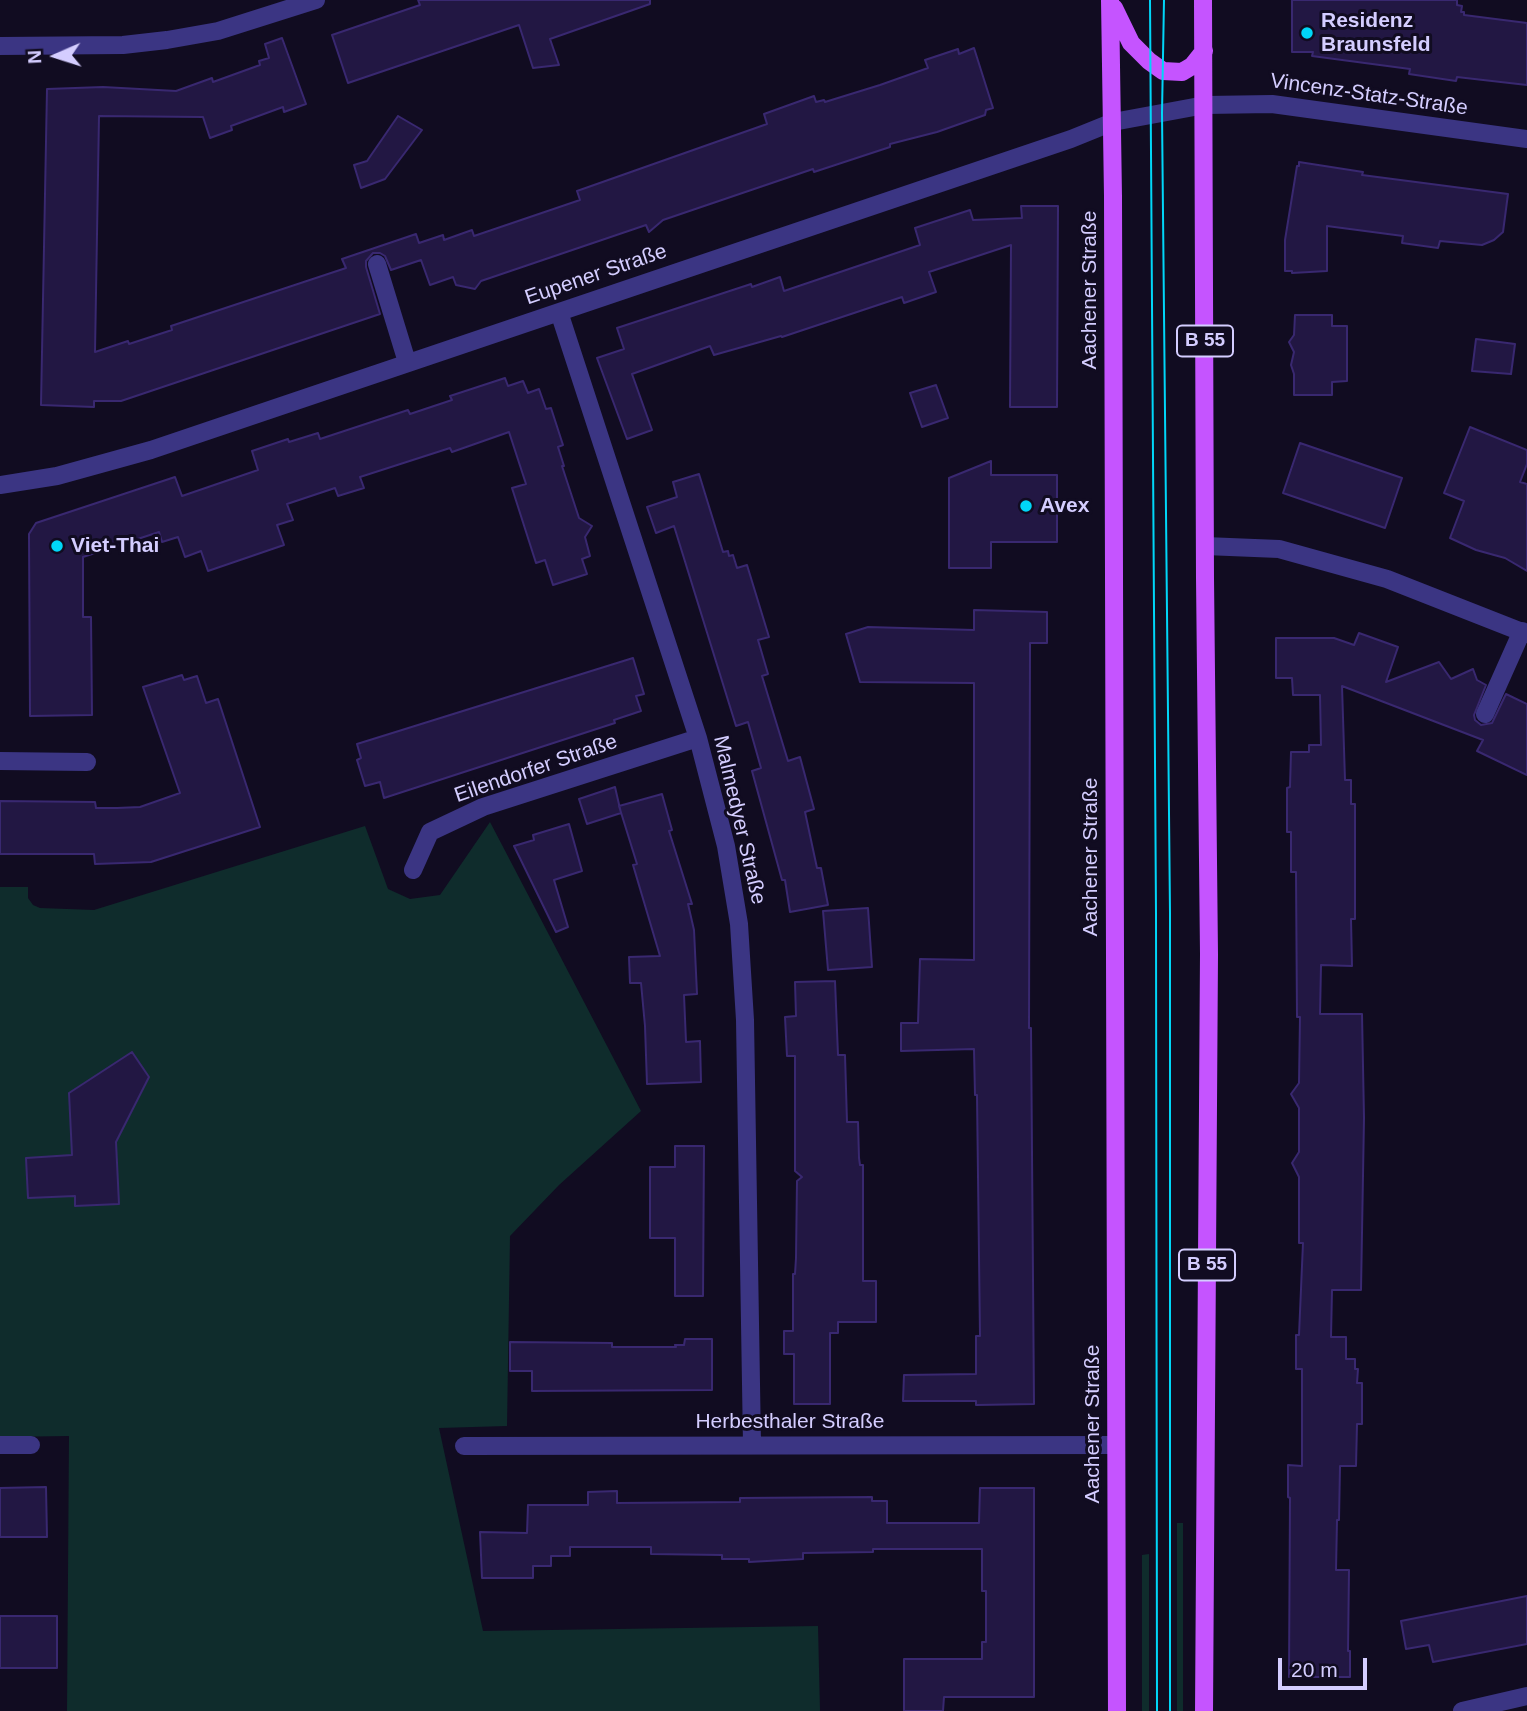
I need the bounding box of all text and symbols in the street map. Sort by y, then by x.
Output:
place label: Residenz Braunsfeld [1321,8,1431,58]
north arrow [21,21,91,91]
marker: Residenz Braunsfeld [1299,25,1315,41]
text: N [24,50,45,65]
street label: Vincenz-Statz-Straße [1269,69,1469,121]
street label: Aachener Straße [1077,211,1103,369]
street label: Eupener Straße [522,239,670,311]
road number: B 55 [1177,326,1233,356]
place label: Avex [1040,493,1089,519]
marker: Avex [1018,498,1034,514]
place label: Viet-Thai [71,533,159,559]
marker: Viet-Thai [49,538,65,554]
street label: Eilendorfer Straße [451,729,621,809]
street label: Malmedyer Straße [707,733,771,907]
street label: Aachener Straße [1078,778,1104,936]
road number: B 55 [1179,1250,1235,1280]
street label: Aachener Straße [1080,1345,1106,1503]
street label: Herbesthaler Straße [695,1409,885,1435]
scale bar [1282,1644,1371,1688]
text: 20 m [1291,1658,1338,1681]

